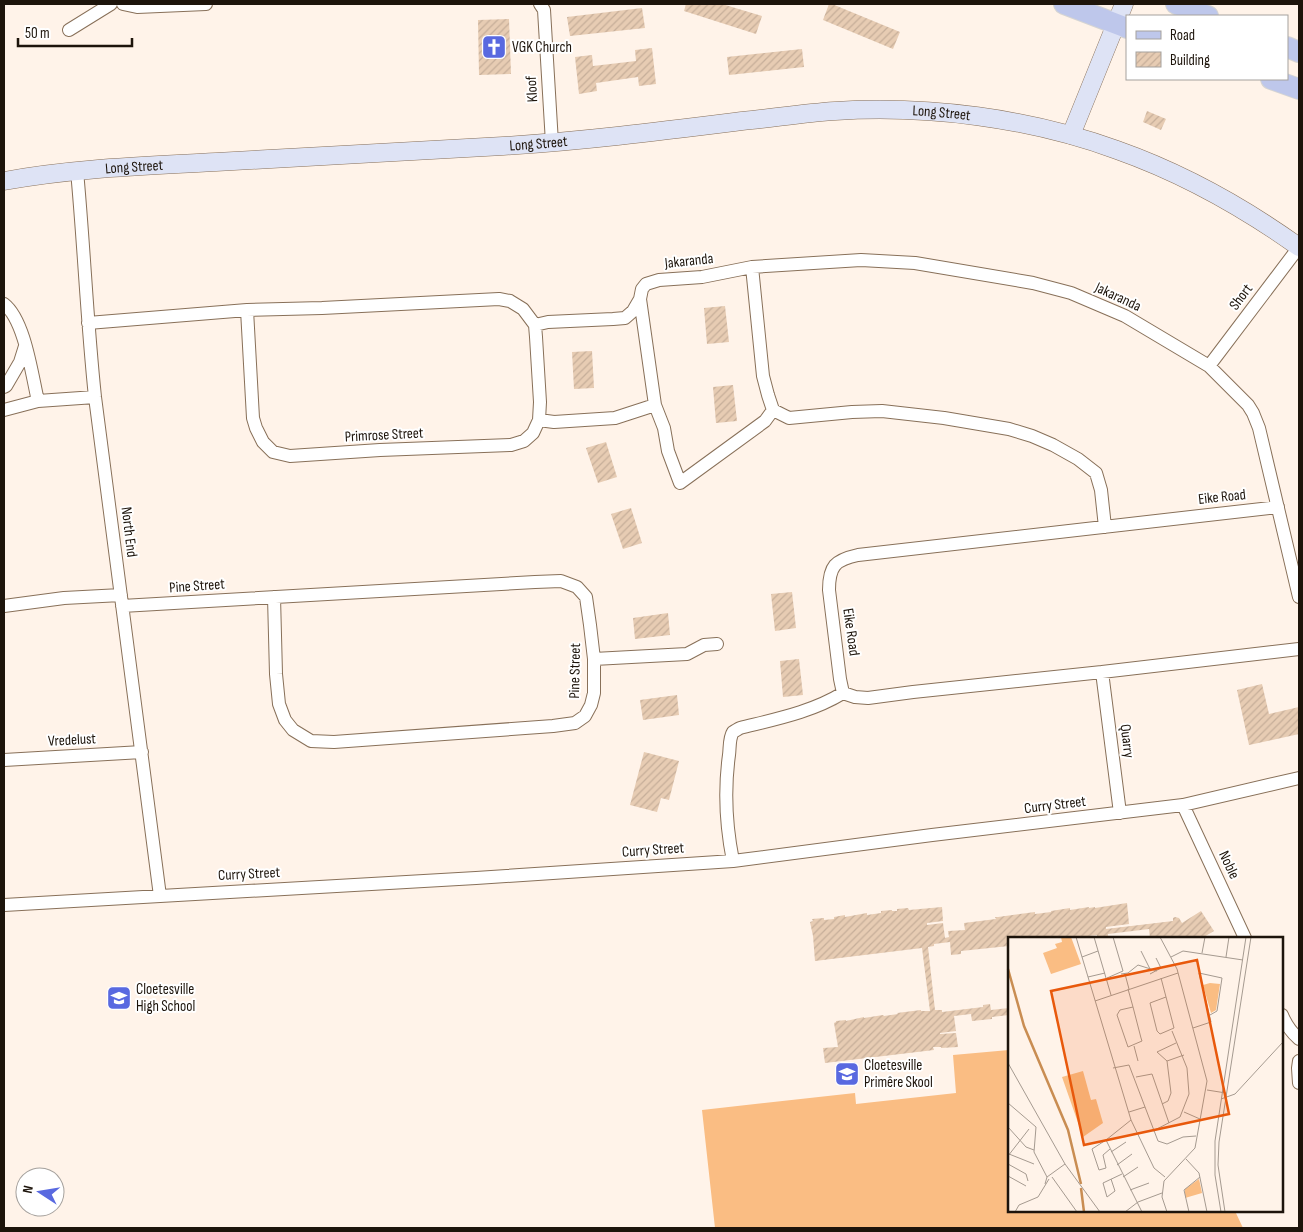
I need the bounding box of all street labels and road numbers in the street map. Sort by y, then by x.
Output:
street label: Kloof [522,75,542,103]
street label: Long Street [912,101,972,125]
street label: Long Street [509,131,569,155]
street label: Long Street [104,155,164,178]
street label: Jakaranda [663,249,714,273]
street label: Jakaranda [1091,278,1144,316]
street label: Short [1225,280,1257,314]
street label: Primrose Street [344,423,424,447]
street label: Eike Road [1197,485,1247,509]
street label: North End [116,506,142,558]
street label: Pine Street [169,575,226,597]
street label: Eike Road [838,607,864,657]
street label: Pine Street [565,643,585,699]
street label: Quarry [1116,723,1139,759]
street label: Vredelust [48,729,97,751]
street label: Curry Street [1023,792,1087,818]
street label: Curry Street [621,838,685,862]
street label: Noble [1214,848,1244,882]
street label: Curry Street [218,863,281,885]

